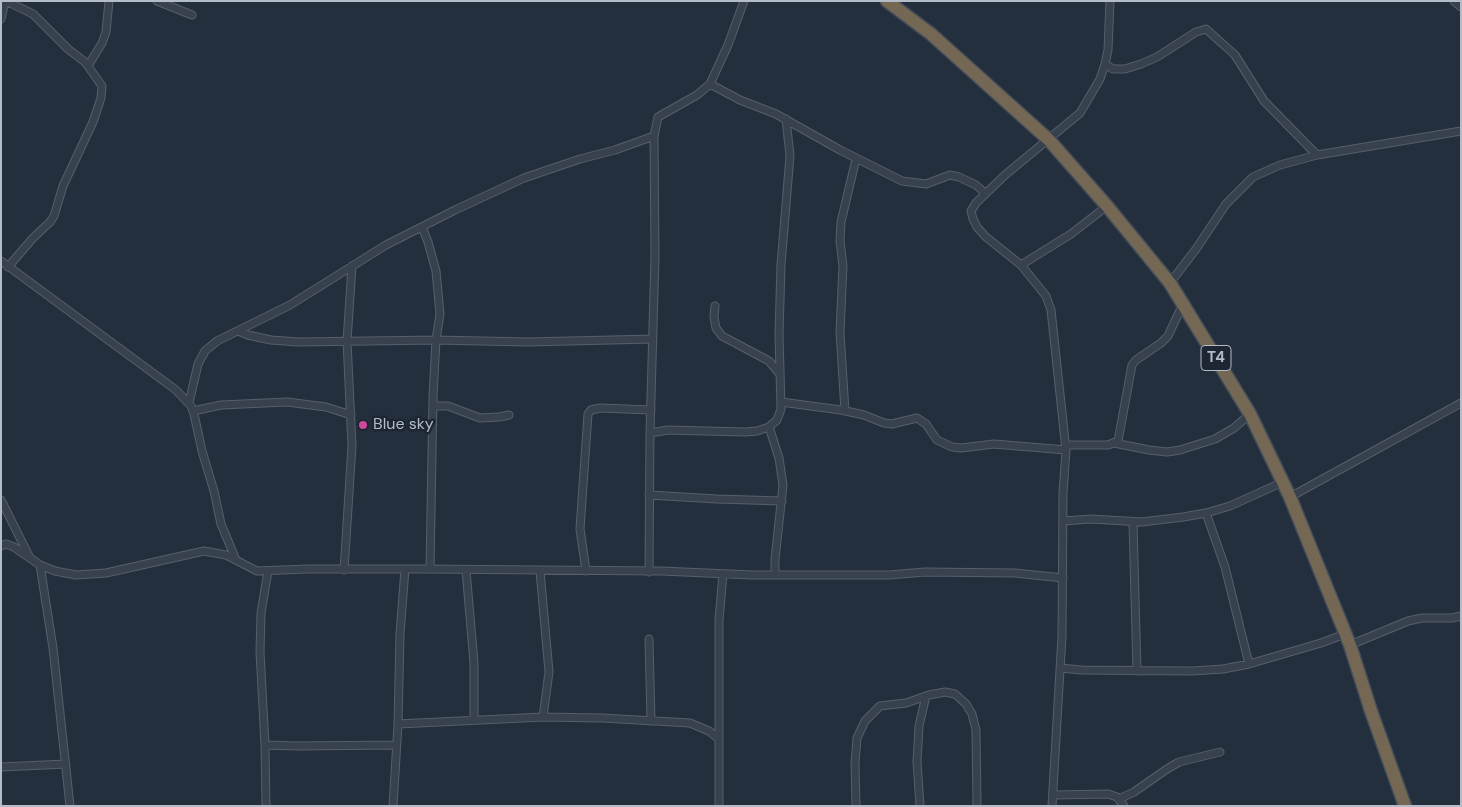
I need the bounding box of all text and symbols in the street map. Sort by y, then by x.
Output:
road number: T4 [1201,346,1231,370]
place label: Blue sky [373,415,434,435]
marker: Blue sky [357,419,369,431]

